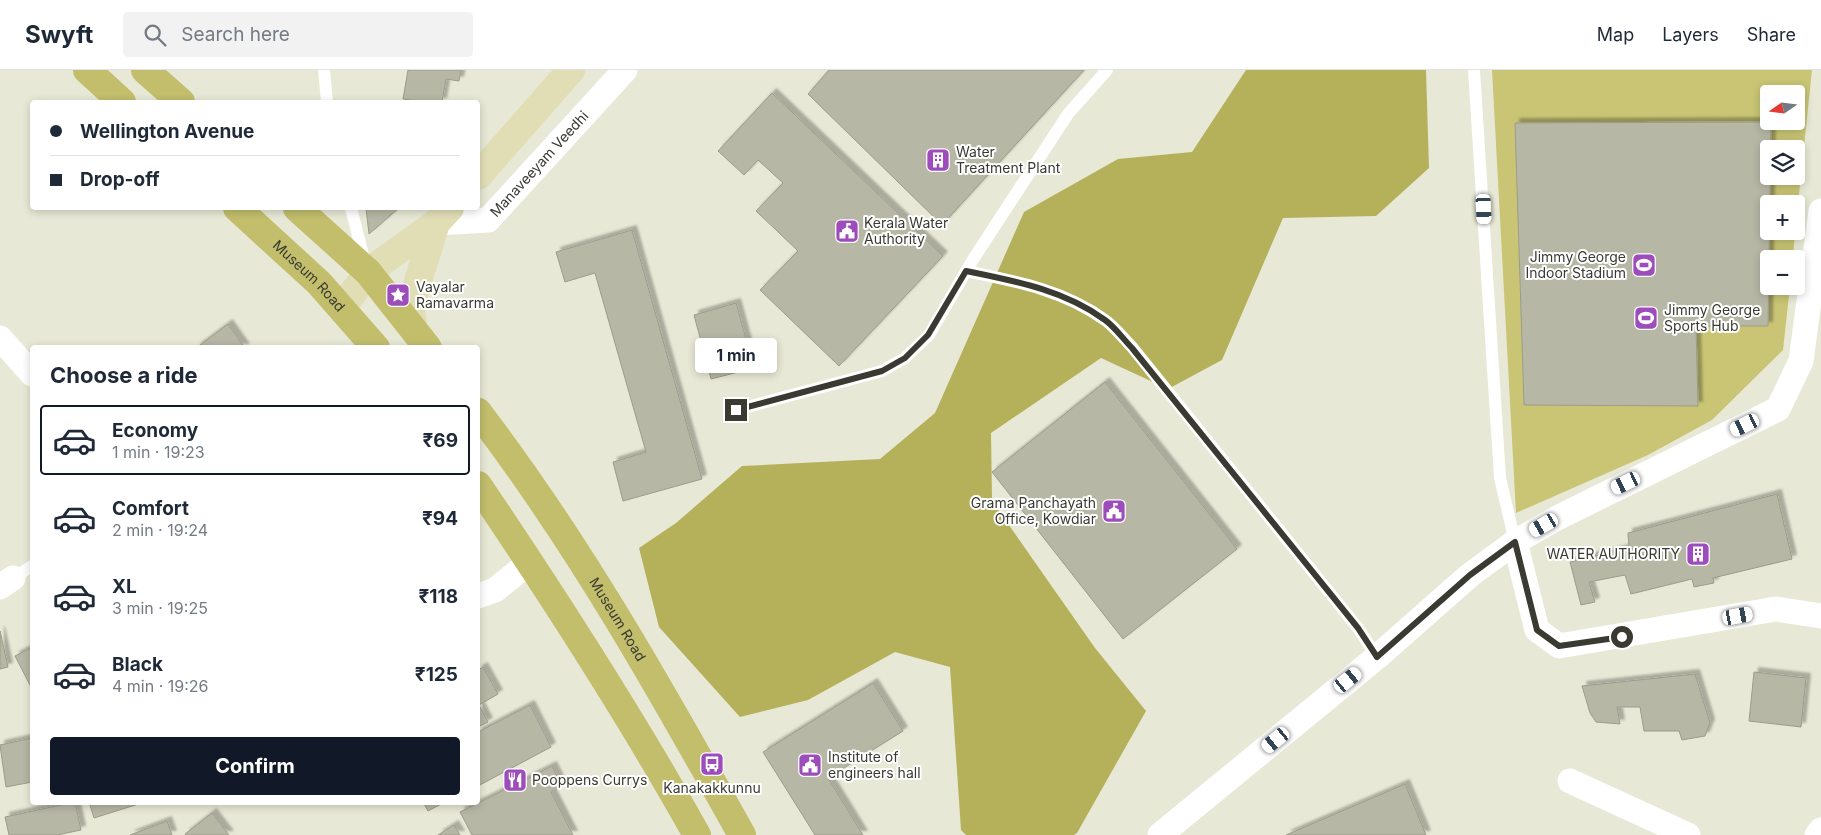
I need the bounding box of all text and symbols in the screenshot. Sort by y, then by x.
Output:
search box [123,12,473,57]
text: Swyft [25,20,93,49]
icon: search [141,21,169,49]
text: Search here [181,23,290,46]
text: Map [1597,24,1634,45]
text: Layers [1662,24,1719,45]
text: Share [1747,24,1796,45]
north arrow [1760,85,1805,130]
map controls [1760,85,1805,295]
street label: Manaveeyam Veedhi [486,107,591,220]
text: Wellington Avenue [80,120,254,143]
button: layers [1760,140,1805,185]
place label: Water Treatment Plant [956,143,1061,176]
building icon: Water Treatment Plant [925,147,951,173]
text: Drop-off [80,168,160,191]
car [1475,194,1492,224]
button: + [1760,195,1805,240]
place label: Kerala Water Authority [864,214,948,247]
public building icon: Kerala Water Authority [834,218,860,244]
street label: Museum Road [270,236,349,315]
place label: Jimmy George Indoor Stadium [1525,248,1626,281]
button: − [1760,250,1805,295]
sports icon: Jimmy George Indoor Stadium [1631,252,1657,278]
place label: Vayalar Ramavarma [416,278,494,311]
place icon: Vayalar Ramavarma [385,282,411,308]
place label: Jimmy George Sports Hub [1664,301,1760,334]
sports icon: Jimmy George Sports Hub [1633,305,1659,331]
callout: 1 min [695,338,777,372]
text: 1 min [716,345,756,365]
text: Choose a ride [50,362,198,388]
route end [725,399,747,421]
car [1728,412,1761,438]
icon: car [52,418,97,463]
text: Economy [112,419,198,442]
text: ₹69 [422,429,458,452]
text: 1 min · 19:23 [112,442,205,462]
car [1609,470,1642,496]
place label: Grama Panchayath Office, Kowdiar [971,494,1096,527]
icon: car [52,496,97,541]
text: Comfort [112,497,189,520]
public building icon: Grama Panchayath Office, Kowdiar [1101,498,1127,524]
text: ₹94 [422,507,458,530]
car [1527,511,1560,539]
text: 2 min · 19:24 [112,520,208,540]
building icon: WATER AUTHORITY [1685,541,1711,567]
place label: WATER AUTHORITY [1547,545,1680,562]
icon: car [52,574,97,619]
street label: Museum Road [586,574,650,664]
text: XL [112,575,137,598]
text: ₹118 [418,585,458,608]
text: 3 min · 19:25 [112,598,208,618]
car [1721,606,1754,626]
route start [1611,626,1633,648]
icon: car [52,652,97,697]
text: Black [112,653,163,676]
text: ₹125 [415,663,458,686]
car [1331,665,1364,695]
text: 4 min · 19:26 [112,676,209,696]
car [1259,725,1292,755]
button: Confirm [50,737,460,795]
place label: Institute of engineers hall [828,748,921,781]
bus stop icon: Kanakakkunnu [699,751,725,777]
public building icon: Institute of engineers hall [797,752,823,778]
restaurant icon: Pooppens Currys [502,767,528,793]
place label: Pooppens Currys [532,771,647,788]
place label: Kanakakkunnu [663,779,761,796]

